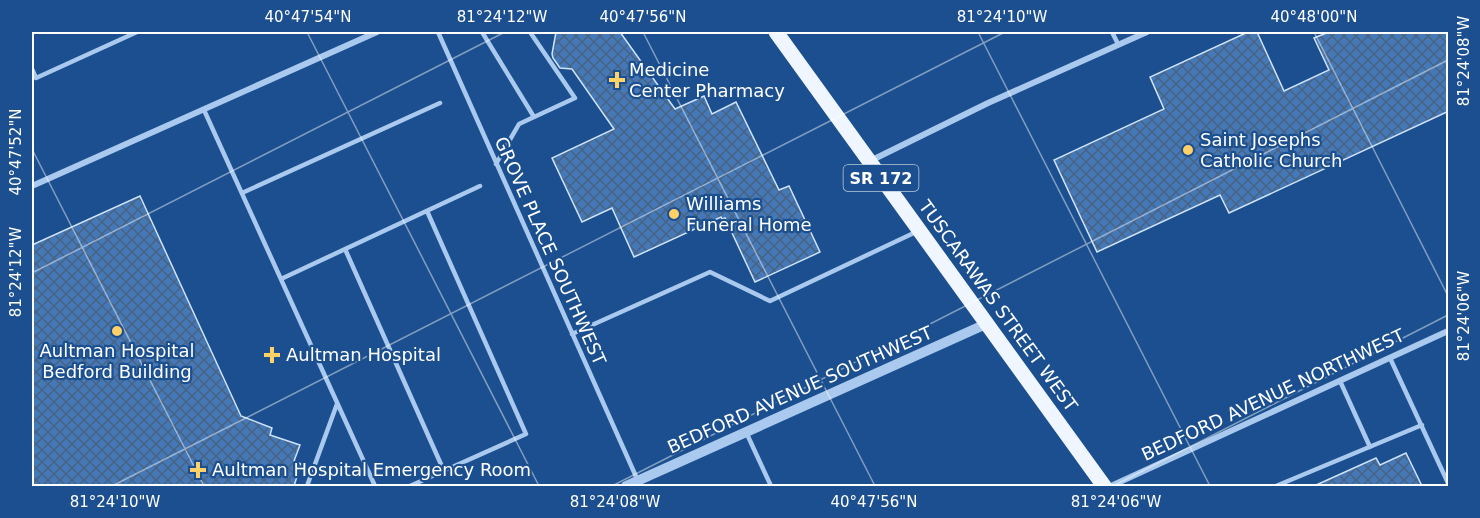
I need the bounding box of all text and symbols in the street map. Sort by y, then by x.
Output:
text: 40°47'54"N [264,8,352,26]
text: 81°24'12"W [457,8,547,26]
text: 40°47'56"N [599,8,687,26]
text: 81°24'10"W [957,8,1047,26]
text: 40°48'00"N [1270,8,1358,26]
text: 81°24'08"W [1455,16,1473,106]
place label: Medicine Center Pharmacy [629,59,785,101]
marker: Medicine Center Pharmacy [610,73,624,87]
text: 40°47'52"N [7,108,25,196]
place label: Saint Josephs Catholic Church [1200,129,1342,171]
street label: GROVE PLACE SOUTHWEST [491,133,611,369]
marker: Saint Josephs Catholic Church [1181,143,1195,157]
road number: SR 172 [844,165,918,191]
place label: Williams Funeral Home [686,193,812,235]
street label: TUSCARAWAS STREET WEST [914,195,1083,416]
marker: Williams Funeral Home [667,207,681,221]
text: 81°24'12"W [7,227,25,317]
text: 81°24'06"W [1455,271,1473,361]
street label: BEDFORD AVENUE SOUTHWEST [664,321,936,458]
marker: Aultman Hospital Bedford Building [110,324,124,338]
street label: BEDFORD AVENUE NORTHWEST [1138,324,1409,465]
place label: Aultman Hospital Bedford Building [40,340,194,382]
place label: Aultman Hospital [286,344,441,365]
marker: Aultman Hospital [263,346,281,364]
place label: Aultman Hospital Emergency Room [212,459,531,480]
marker: Aultman Hospital Emergency Room [189,461,207,479]
text: 81°24'10"W [70,493,160,511]
text: 81°24'08"W [570,493,660,511]
text: 40°47'56"N [830,493,918,511]
text: 81°24'06"W [1071,493,1161,511]

